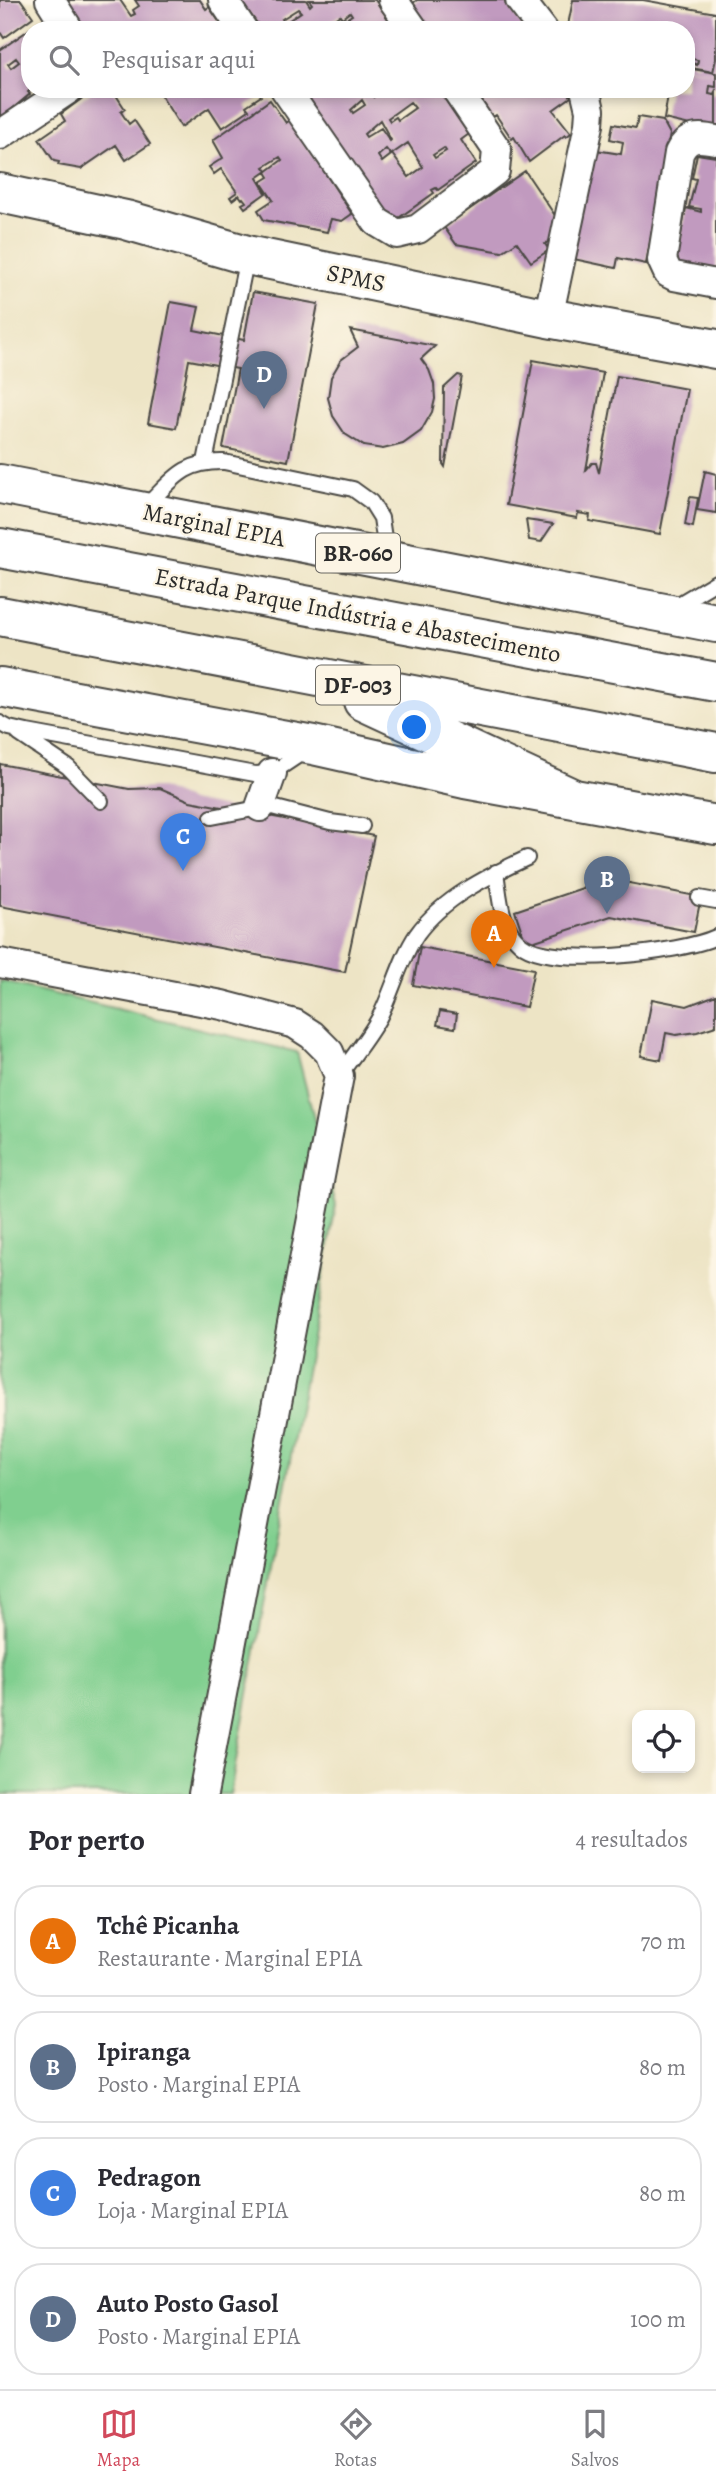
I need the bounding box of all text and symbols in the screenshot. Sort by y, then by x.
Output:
search box [21,21,695,98]
icon: search [45,41,83,79]
text: Pesquisar aqui [101,42,256,77]
street label: SPMS [324,256,388,300]
pin: D [241,351,287,409]
street label: Marginal EPIA [140,496,289,555]
road number: BR-060 [316,534,400,572]
street label: Estrada Parque Indústria e Abastecimento [152,560,564,670]
road number: DF-003 [316,666,400,705]
your location [397,710,431,744]
pin: C [160,813,206,871]
pin: B [584,856,630,914]
pin: A [471,910,517,968]
map controls [632,1710,695,1773]
button: locate [632,1710,695,1773]
text: Por perto [28,1820,145,1860]
text: 4 resultados [575,1824,688,1855]
text: Tchê Picanha [97,1908,240,1943]
text: A [46,1926,60,1957]
text: 70 m [640,1926,686,1957]
text: Restaurante · Marginal EPIA [97,1943,362,1974]
text: Ipiranga [97,2034,191,2069]
text: B [46,2052,60,2083]
text: 80 m [639,2052,686,2083]
text: Posto · Marginal EPIA [97,2069,300,2100]
text: Pedragon [97,2160,201,2195]
text: C [46,2178,60,2209]
text: 80 m [639,2178,686,2209]
text: Loja · Marginal EPIA [97,2195,288,2226]
text: Auto Posto Gasol [97,2286,278,2321]
text: D [45,2304,61,2335]
text: 100 m [630,2304,686,2335]
text: Posto · Marginal EPIA [97,2321,300,2352]
tab: Mapa [97,2405,140,2473]
tab: Rotas [334,2405,377,2473]
tab: Salvos [571,2405,619,2473]

